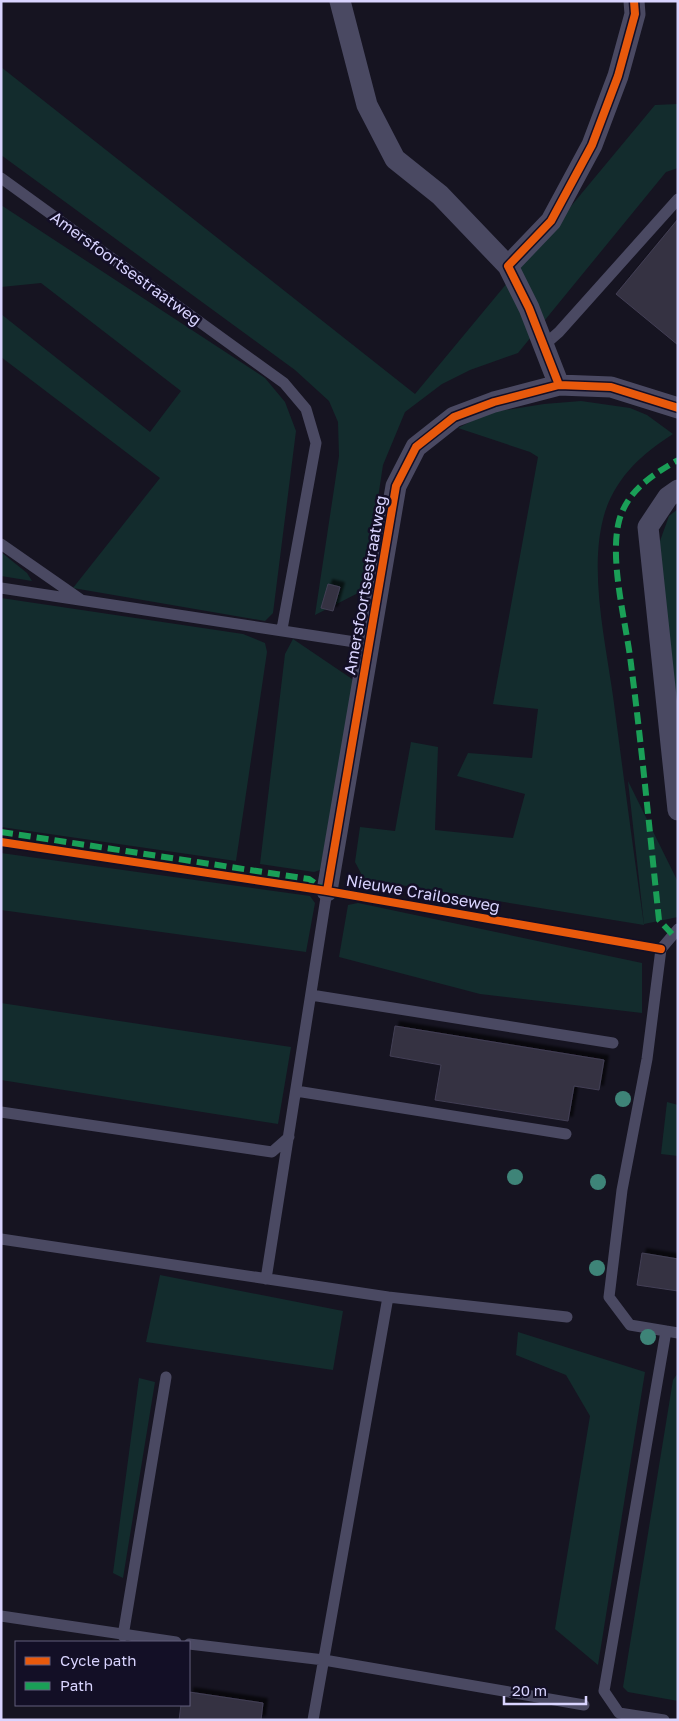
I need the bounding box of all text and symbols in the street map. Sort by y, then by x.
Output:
street label: Amersfoortsestraatweg [47,206,205,330]
street label: Amersfoortsestraatweg [339,494,391,676]
street label: Nieuwe Crailoseweg [345,870,501,916]
legend [15,1641,190,1706]
text: Cycle path [60,1651,136,1669]
scale bar [504,1674,586,1706]
text: Path [60,1676,93,1694]
text: 20 m [512,1681,547,1699]

